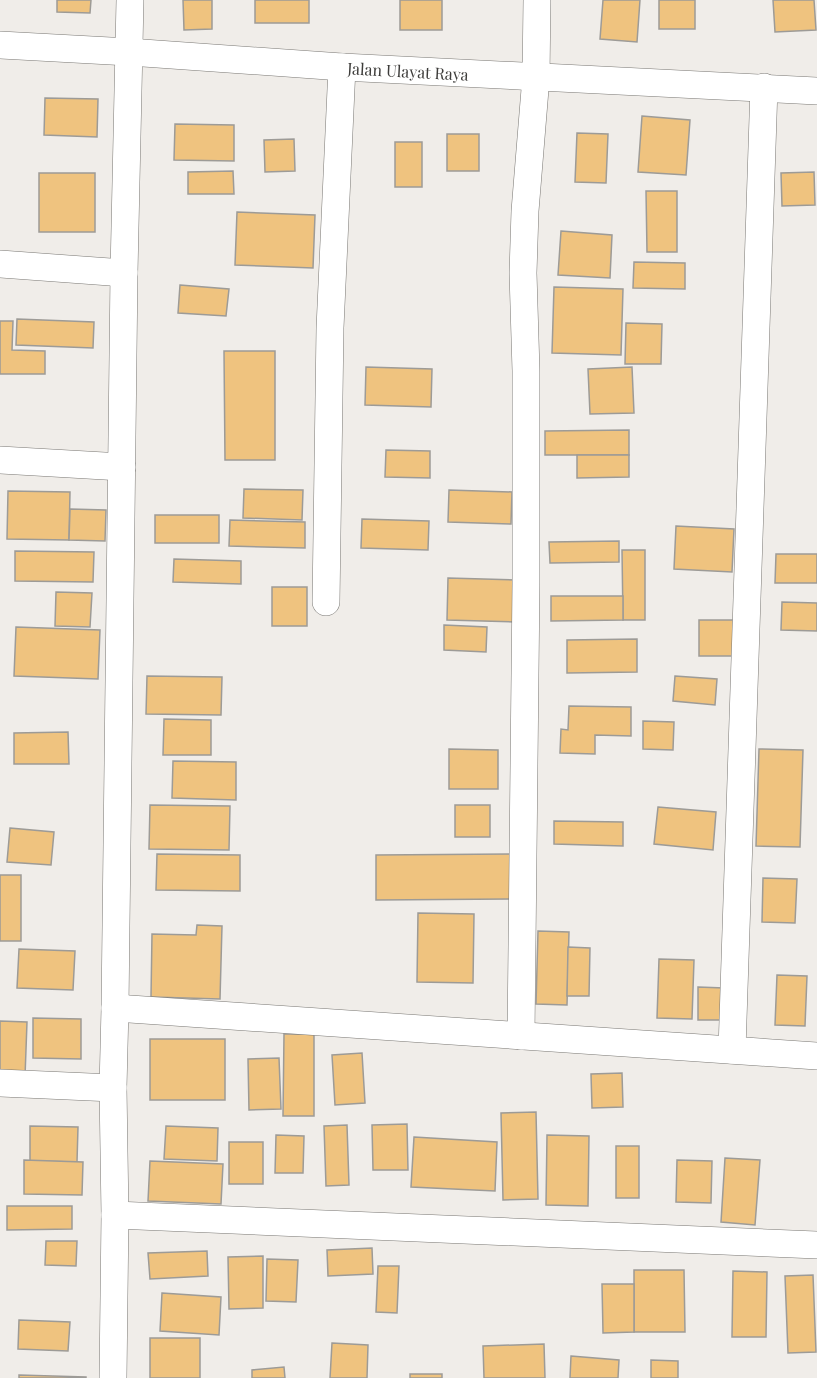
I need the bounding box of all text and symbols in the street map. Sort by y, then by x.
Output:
street label: Jalan Ulayat Raya [346,57,469,85]

